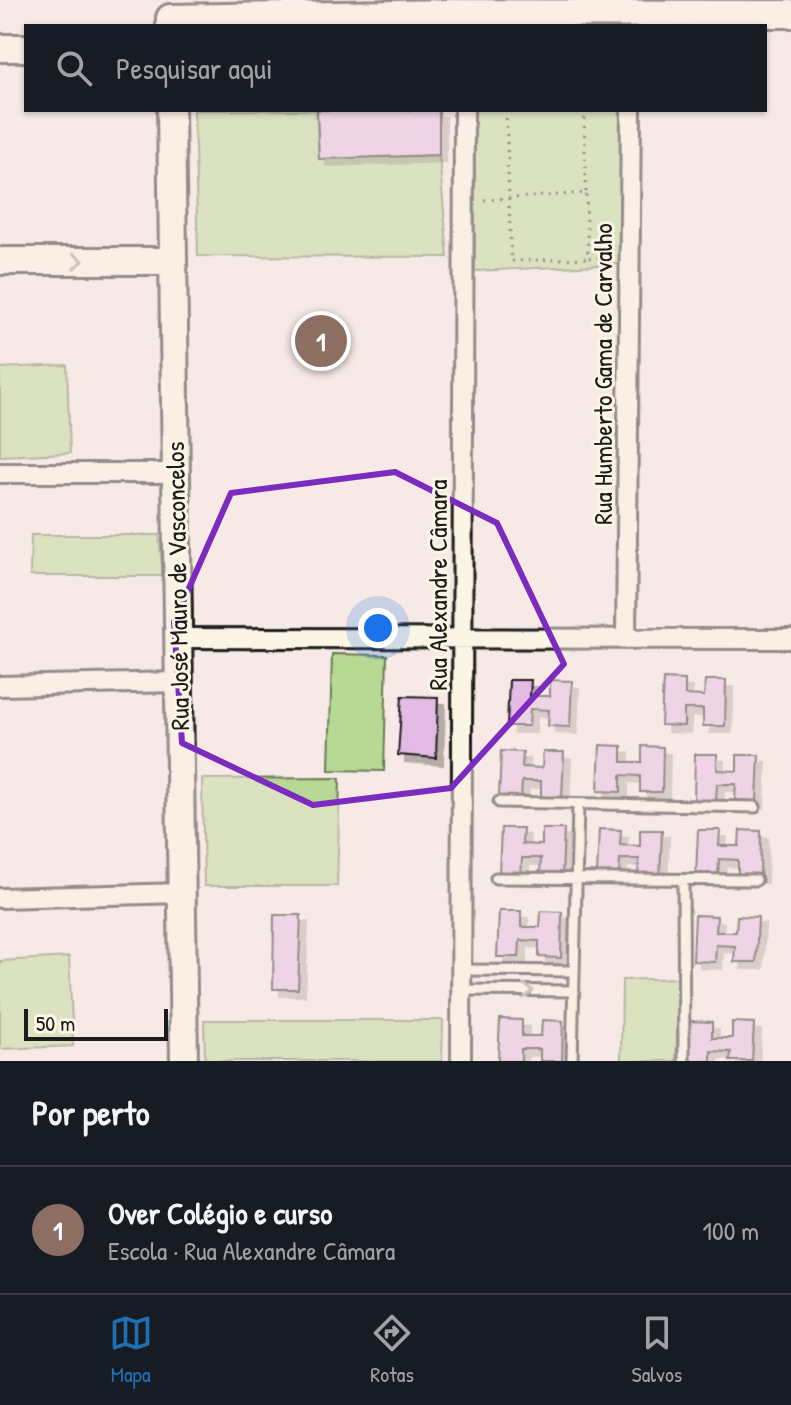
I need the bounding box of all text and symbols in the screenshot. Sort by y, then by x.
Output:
search box [24,24,767,112]
icon: search [52,46,96,90]
text: Pesquisar aqui [116,48,273,88]
street label: Rua Humberto Gama de Carvalho [585,223,620,525]
one-way arrow [72,252,85,270]
pin: 1 [295,311,347,371]
street label: Rua José Mauro de Vasconcelos [157,441,197,731]
street label: Rua Alexandre Câmara [420,480,455,690]
your location [358,608,398,648]
one-way arrow [522,982,535,1000]
scale bar [24,1005,168,1041]
text: 50 m [36,1008,75,1038]
text: Por perto [32,1090,150,1136]
text: Over Colégio e curso [108,1193,332,1233]
text: 1 [53,1213,63,1248]
text: 100 m [703,1213,759,1248]
text: Escola · Rua Alexandre Câmara [108,1233,395,1268]
tab: Mapa [109,1311,153,1389]
tab: Rotas [370,1311,414,1389]
tab: Salvos [632,1311,682,1389]

